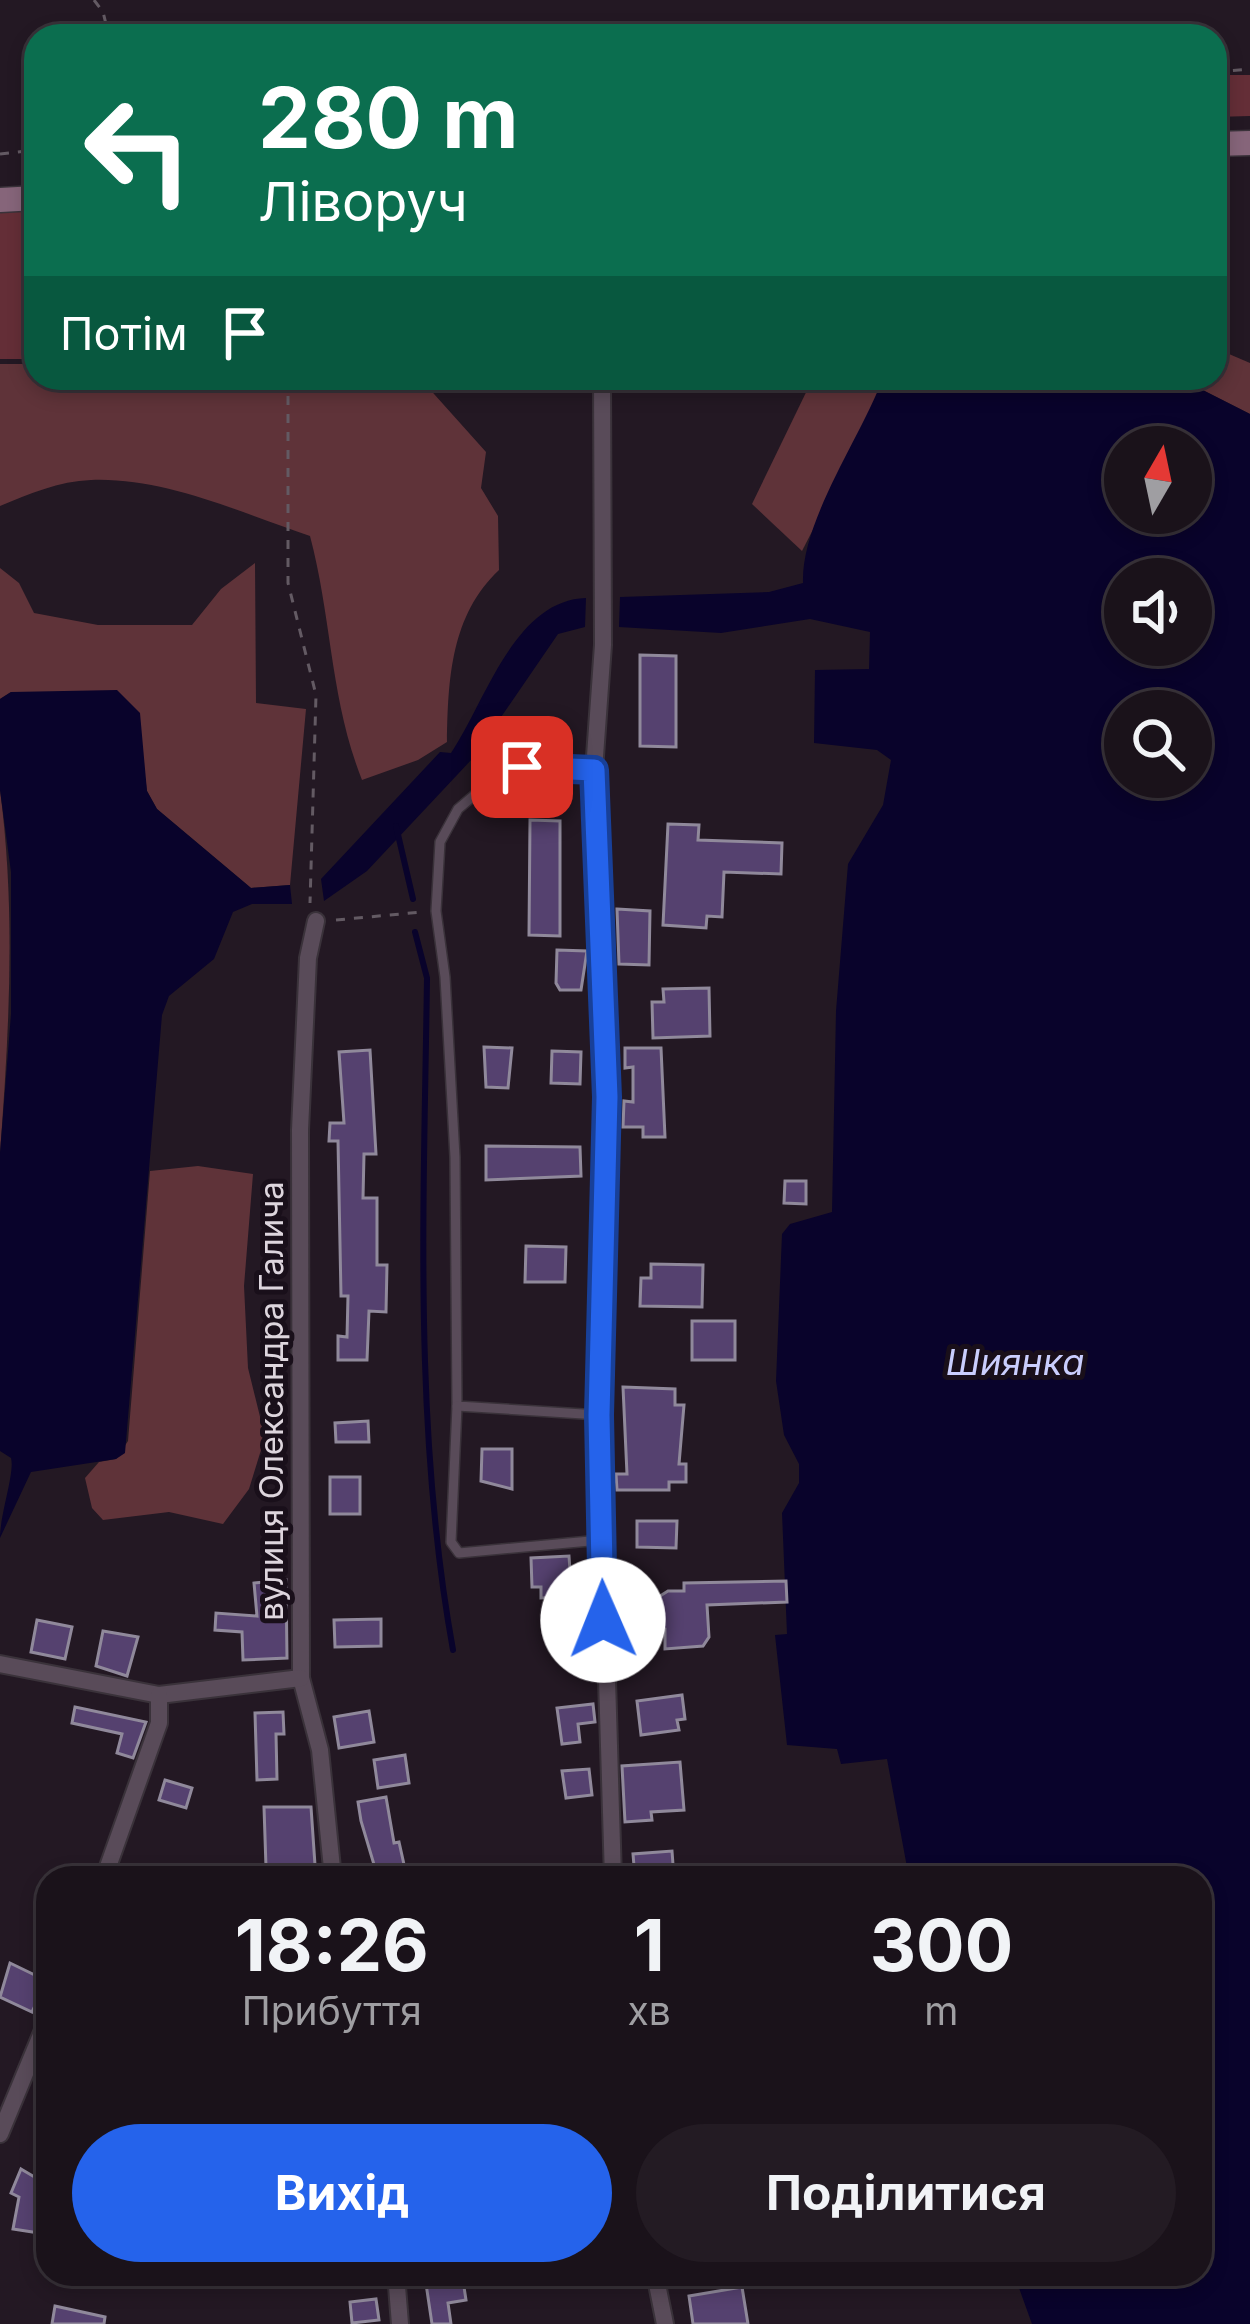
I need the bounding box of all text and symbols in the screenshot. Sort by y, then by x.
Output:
text: 280 m [258,67,519,168]
icon: left [60,72,216,228]
text: Ліворуч [258,169,468,234]
icon: arrive [212,300,278,366]
text: Потім [60,306,188,361]
north arrow [1104,426,1212,534]
map controls [1104,426,1212,798]
button: sound [1104,558,1212,666]
button: search [1104,690,1212,798]
pin [471,716,573,818]
icon: arrive [489,734,555,800]
street label: вулиця Олександра Галича [251,1181,291,1621]
water label: Шиянка [946,1340,1084,1384]
position arrow [540,1557,666,1683]
text: 18:26 [235,1901,429,1988]
text: 1 [634,1901,665,1988]
text: 300 [870,1901,1013,1988]
text: Прибуття [242,1987,422,2034]
text: хв [628,1987,671,2034]
text: m [924,1987,959,2034]
button: Вихід [72,2124,612,2262]
button: Поділитися [636,2124,1176,2262]

